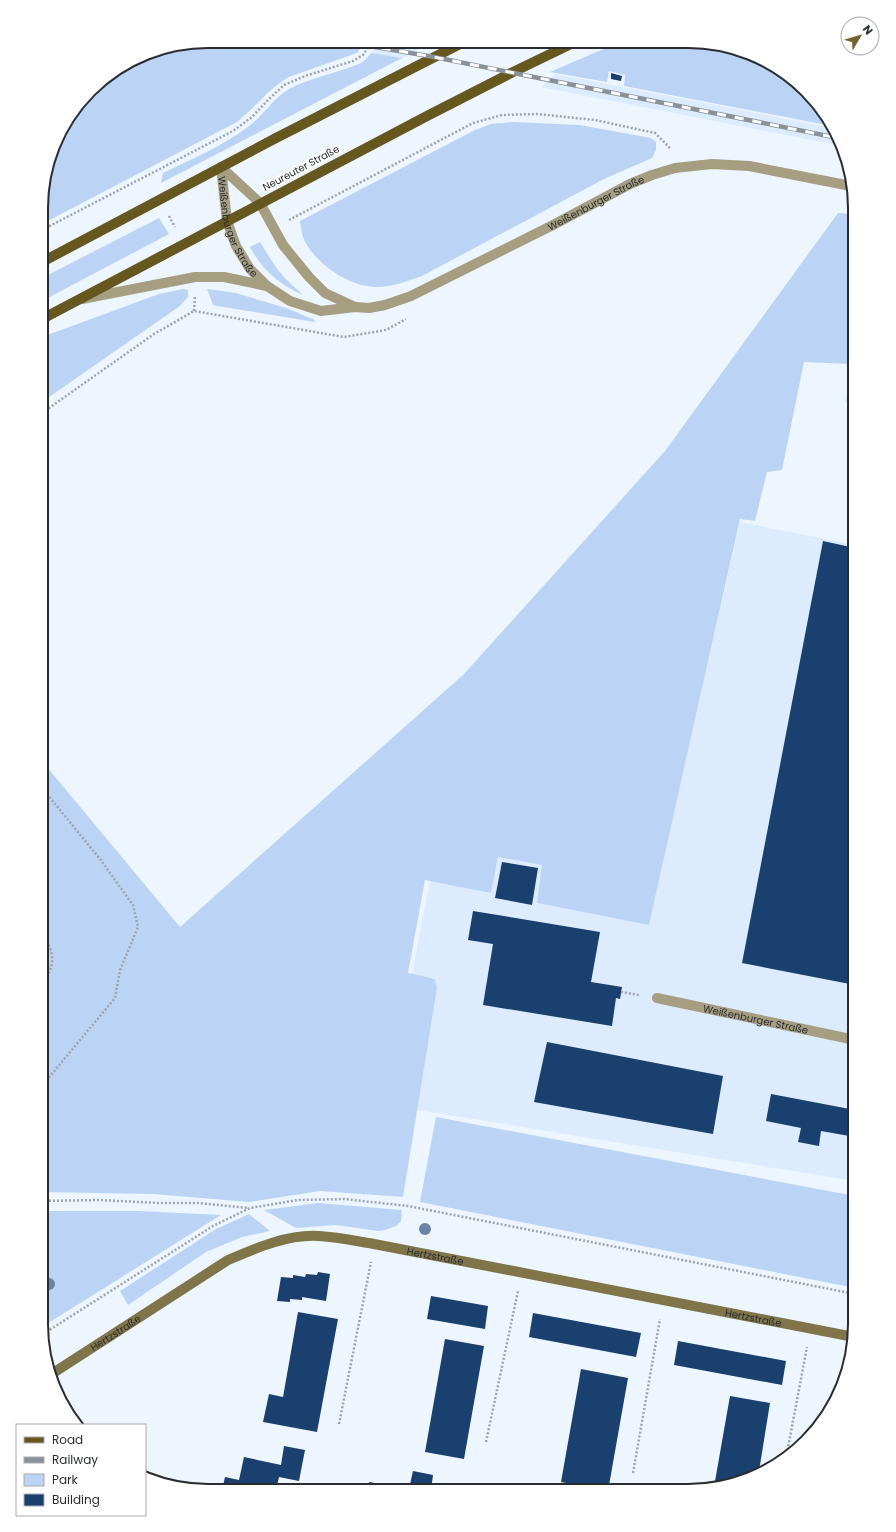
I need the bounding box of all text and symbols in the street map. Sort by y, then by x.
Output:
north arrow [840,16,880,56]
text: N [859,22,877,38]
street label: Neureuter Straße [260,141,342,195]
street label: Weißenburger Straße [545,172,646,234]
street label: Weißenburger Straße [215,176,261,280]
street label: Weißenburger Straße [702,1001,810,1037]
street label: Hertzstraße [406,1243,465,1269]
street label: Hertzstraße [724,1305,783,1330]
street label: Hertzstraße [87,1311,144,1355]
legend [16,1424,146,1516]
text: Road [52,1431,83,1448]
text: Railway [52,1451,98,1468]
text: Park [52,1471,79,1488]
text: Building [52,1491,100,1508]

